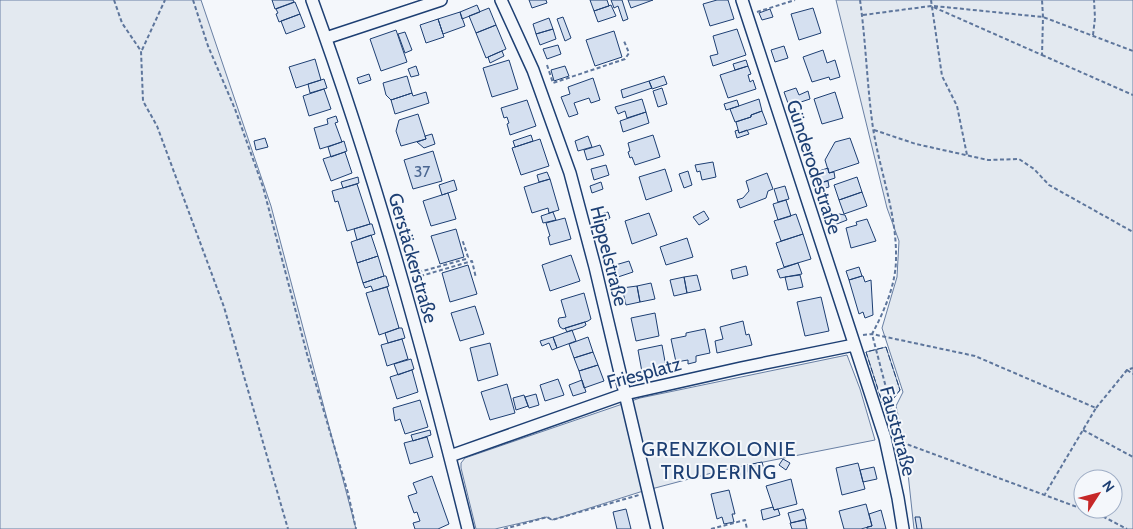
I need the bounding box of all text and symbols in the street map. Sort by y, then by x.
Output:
street label: Günderodestraße [781,97,847,237]
house number: 37 [414,162,430,181]
street label: Gerstäckerstraße [383,190,443,326]
street label: Hippelstraße [585,203,633,309]
street label: Friesplatz [604,352,684,394]
street label: Fauststraße [875,384,921,479]
district label: GRENZKOLONIE TRUDERING [642,437,797,484]
north arrow [1073,469,1123,519]
text: N [1098,477,1119,496]

